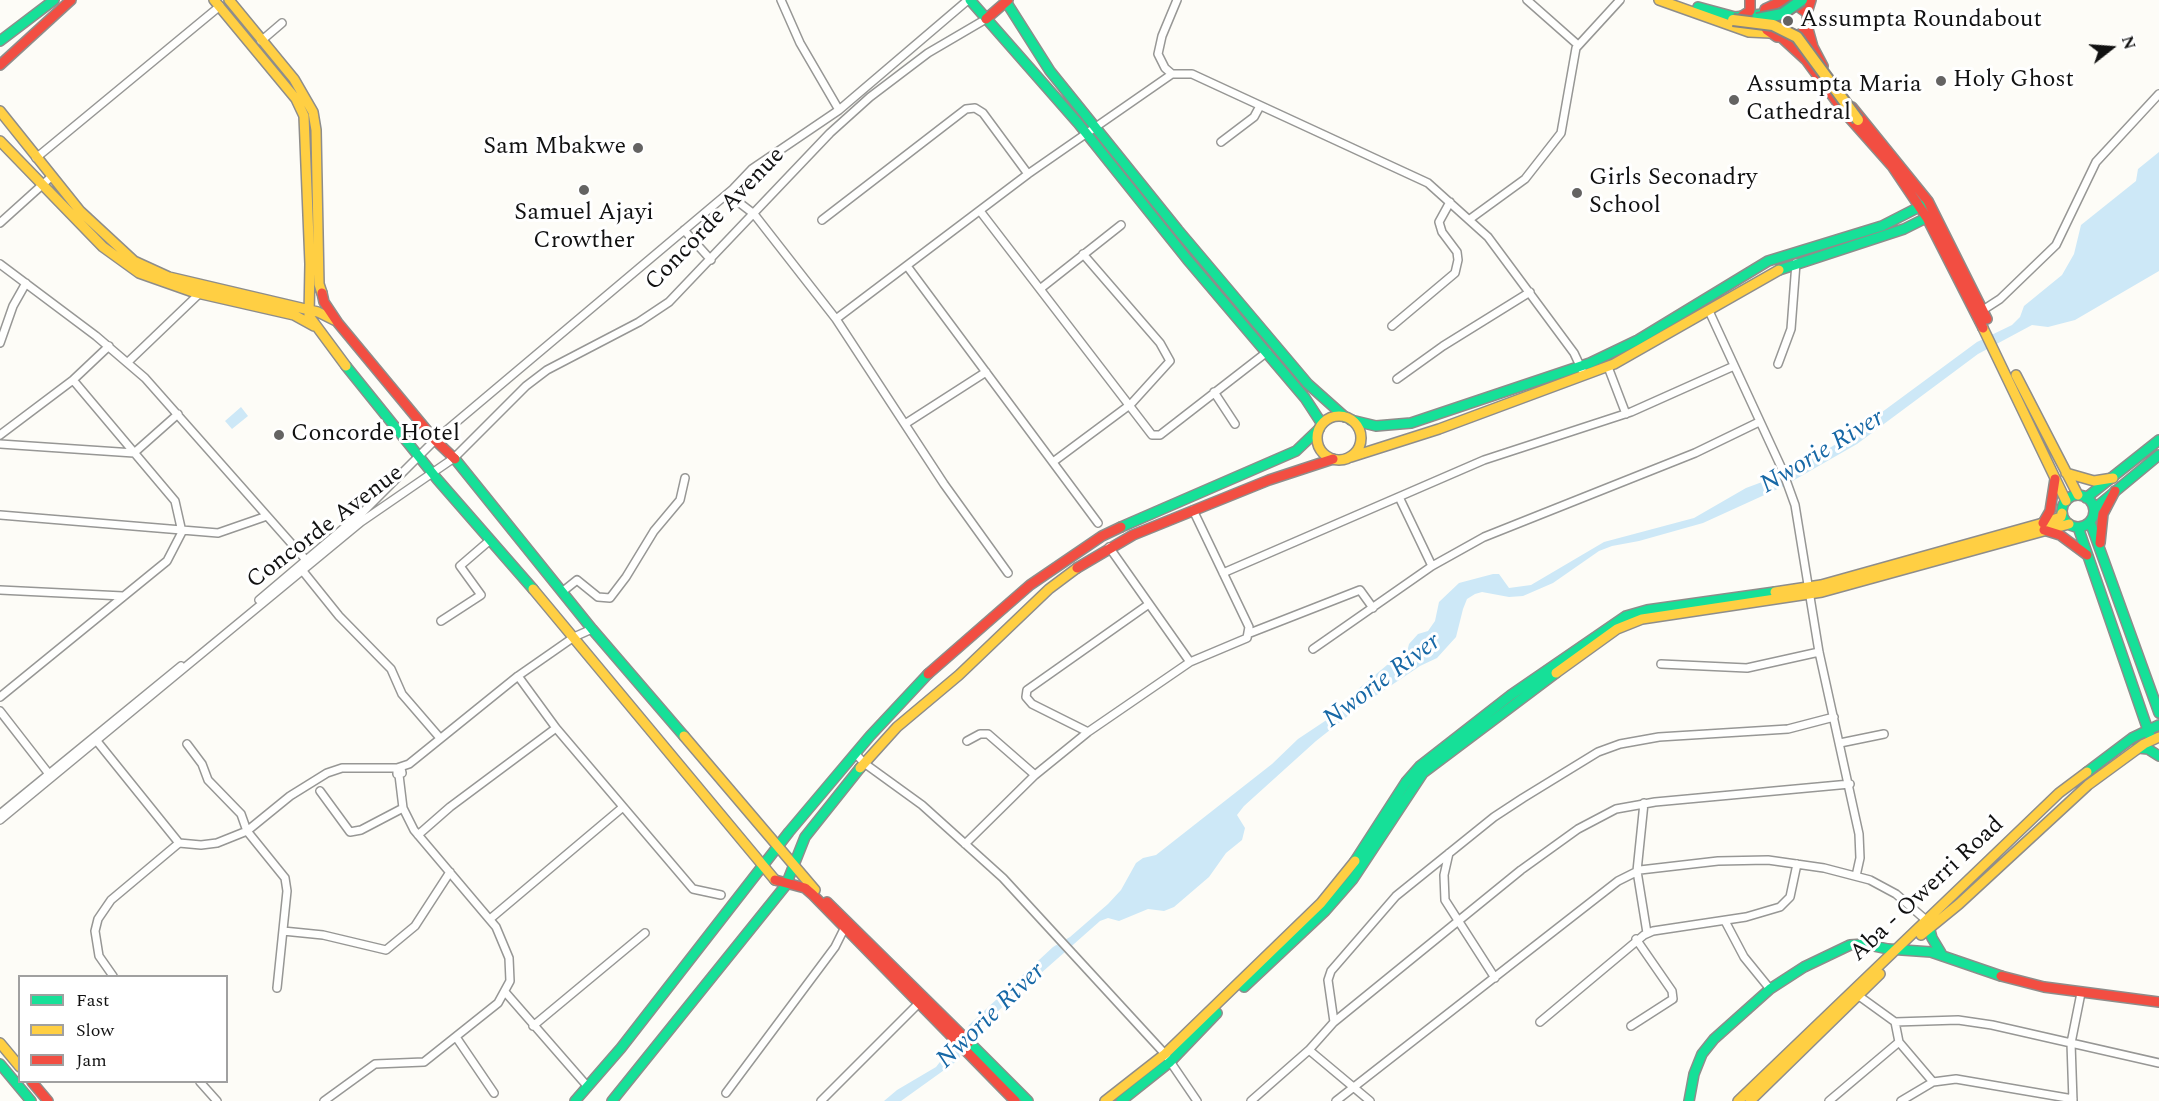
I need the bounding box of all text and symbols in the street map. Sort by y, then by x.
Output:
place label: Assumpta Roundabout [1800,7,2042,35]
marker: Assumpta Roundabout [1781,14,1795,28]
north arrow [2081,18,2141,78]
text: N [2115,33,2142,52]
place label: Holy Ghost [1953,67,2074,95]
place label: Assumpta Maria Cathedral [1746,72,1922,128]
marker: Holy Ghost [1934,74,1948,88]
marker: Assumpta Maria Cathedral [1727,93,1741,107]
place label: Sam Mbakwe [483,134,626,162]
marker: Sam Mbakwe [631,141,645,155]
street label: Concorde Avenue [640,142,792,298]
place label: Girls Seconadry School [1589,165,1757,221]
marker: Samuel Ajayi Crowther [577,183,591,197]
marker: Girls Seconadry School [1570,186,1584,200]
place label: Samuel Ajayi Crowther [514,200,654,256]
water label: Nworie River [1755,404,1891,502]
place label: Concorde Hotel [291,421,460,449]
marker: Concorde Hotel [272,428,286,442]
street label: Concorde Avenue [242,460,410,596]
water label: Nworie River [1318,628,1448,736]
street label: Aba - Owerri Road [1845,811,2011,969]
water label: Nworie River [931,957,1053,1077]
legend [18,975,228,1083]
text: Fast [76,987,109,1014]
text: Slow [76,1017,114,1044]
text: Jam [76,1047,107,1074]

